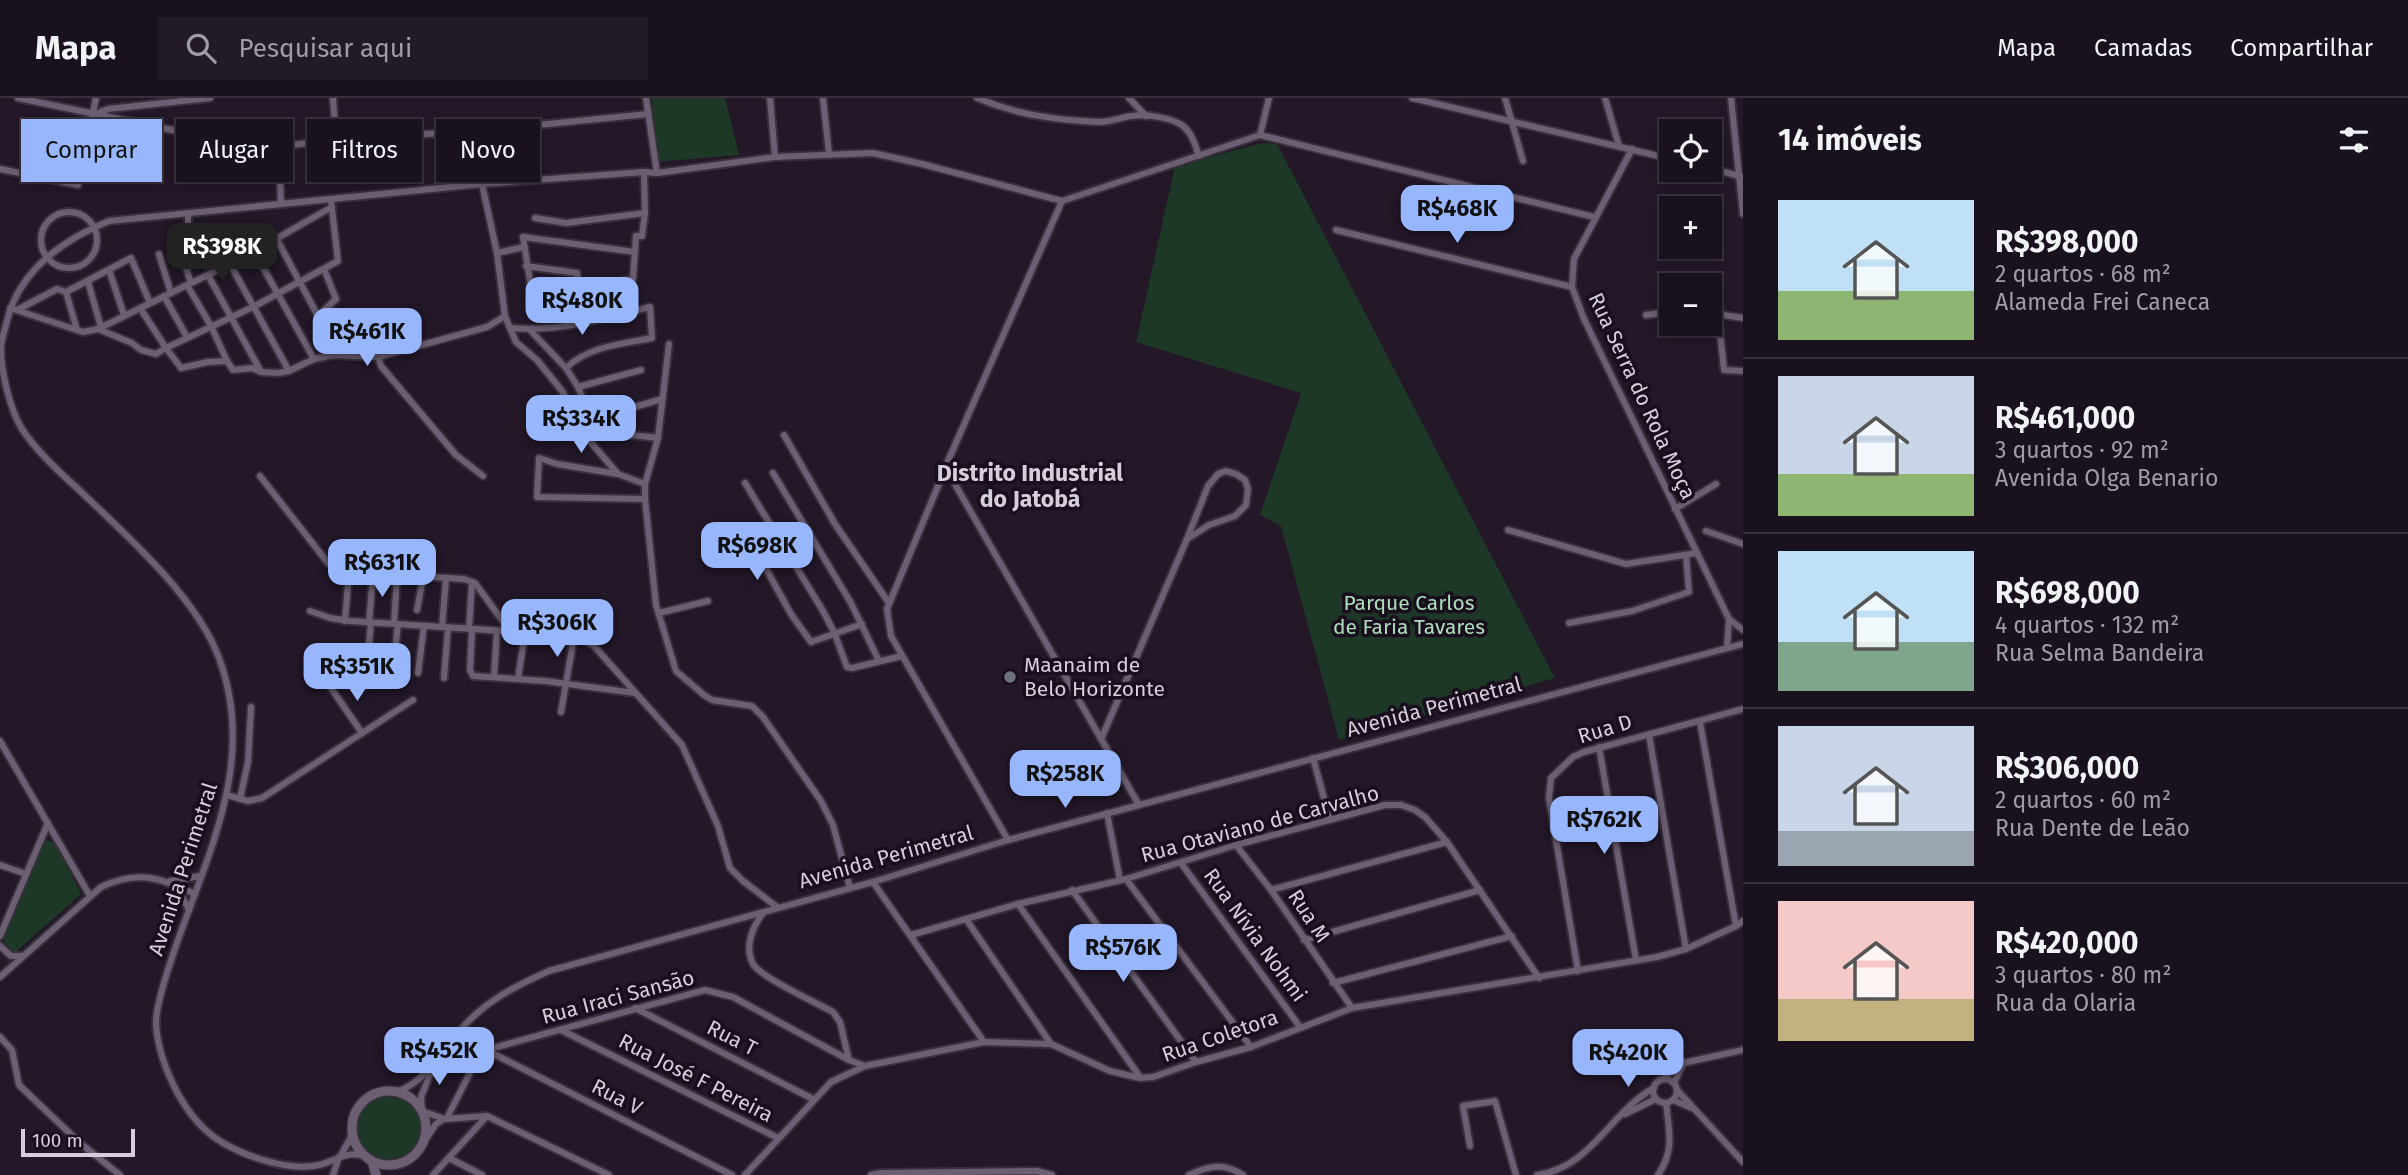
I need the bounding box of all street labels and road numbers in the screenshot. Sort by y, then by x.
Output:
street label: Rua Serra do Rola Moça [1583,288,1701,504]
street label: Avenida Perimetral [1344,671,1524,743]
street label: Rua D [1575,708,1635,750]
street label: Avenida Perimetral [143,779,223,959]
street label: Rua Otaviano de Carvalho [1138,780,1382,868]
street label: Avenida Perimetral [796,820,976,894]
street label: Rua Nívia Nohmi [1198,863,1312,1007]
street label: Rua M [1282,884,1336,948]
street label: Rua Iraci Sansão [539,964,697,1030]
street label: Rua Coletora [1158,1004,1282,1068]
street label: Rua T [703,1014,762,1062]
street label: Rua José F Pereira [614,1028,778,1128]
street label: Rua V [587,1073,647,1121]

